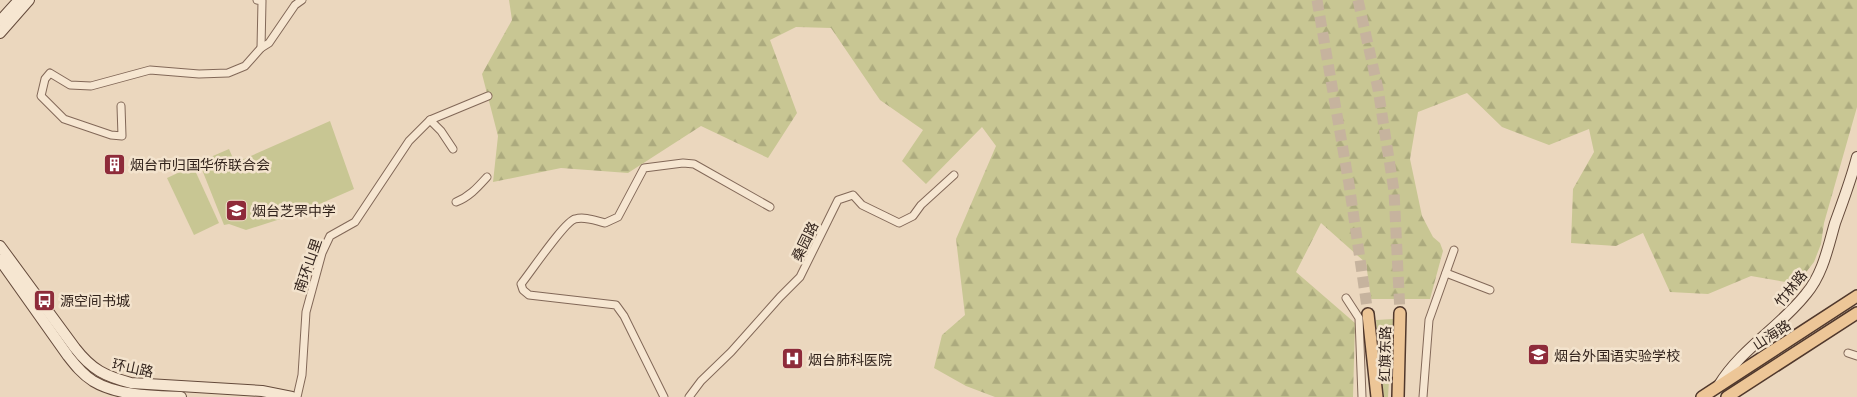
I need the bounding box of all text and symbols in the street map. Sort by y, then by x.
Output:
building icon: 烟台市归国华侨联合会 [102,152,126,176]
place label: 烟台市归国华侨联合会 [130,154,270,174]
school or university icon: 烟台芝罘中学 [224,198,248,222]
place label: 烟台芝罘中学 [252,200,336,220]
street label: 桑园路 [786,218,822,264]
street label: 南环山里 [288,235,326,295]
street label: 竹林路 [1769,265,1811,311]
bus stop icon: 源空间书城 [32,288,56,312]
place label: 源空间书城 [60,290,130,310]
street label: 山海路 [1748,314,1794,354]
street label: 红旗东路 [1374,326,1394,382]
school or university icon: 烟台外国语实验学校 [1526,343,1550,367]
place label: 烟台外国语实验学校 [1554,345,1680,365]
hospital icon: 烟台肺科医院 [780,347,804,371]
place label: 烟台肺科医院 [808,349,892,369]
street label: 环山路 [110,353,156,381]

